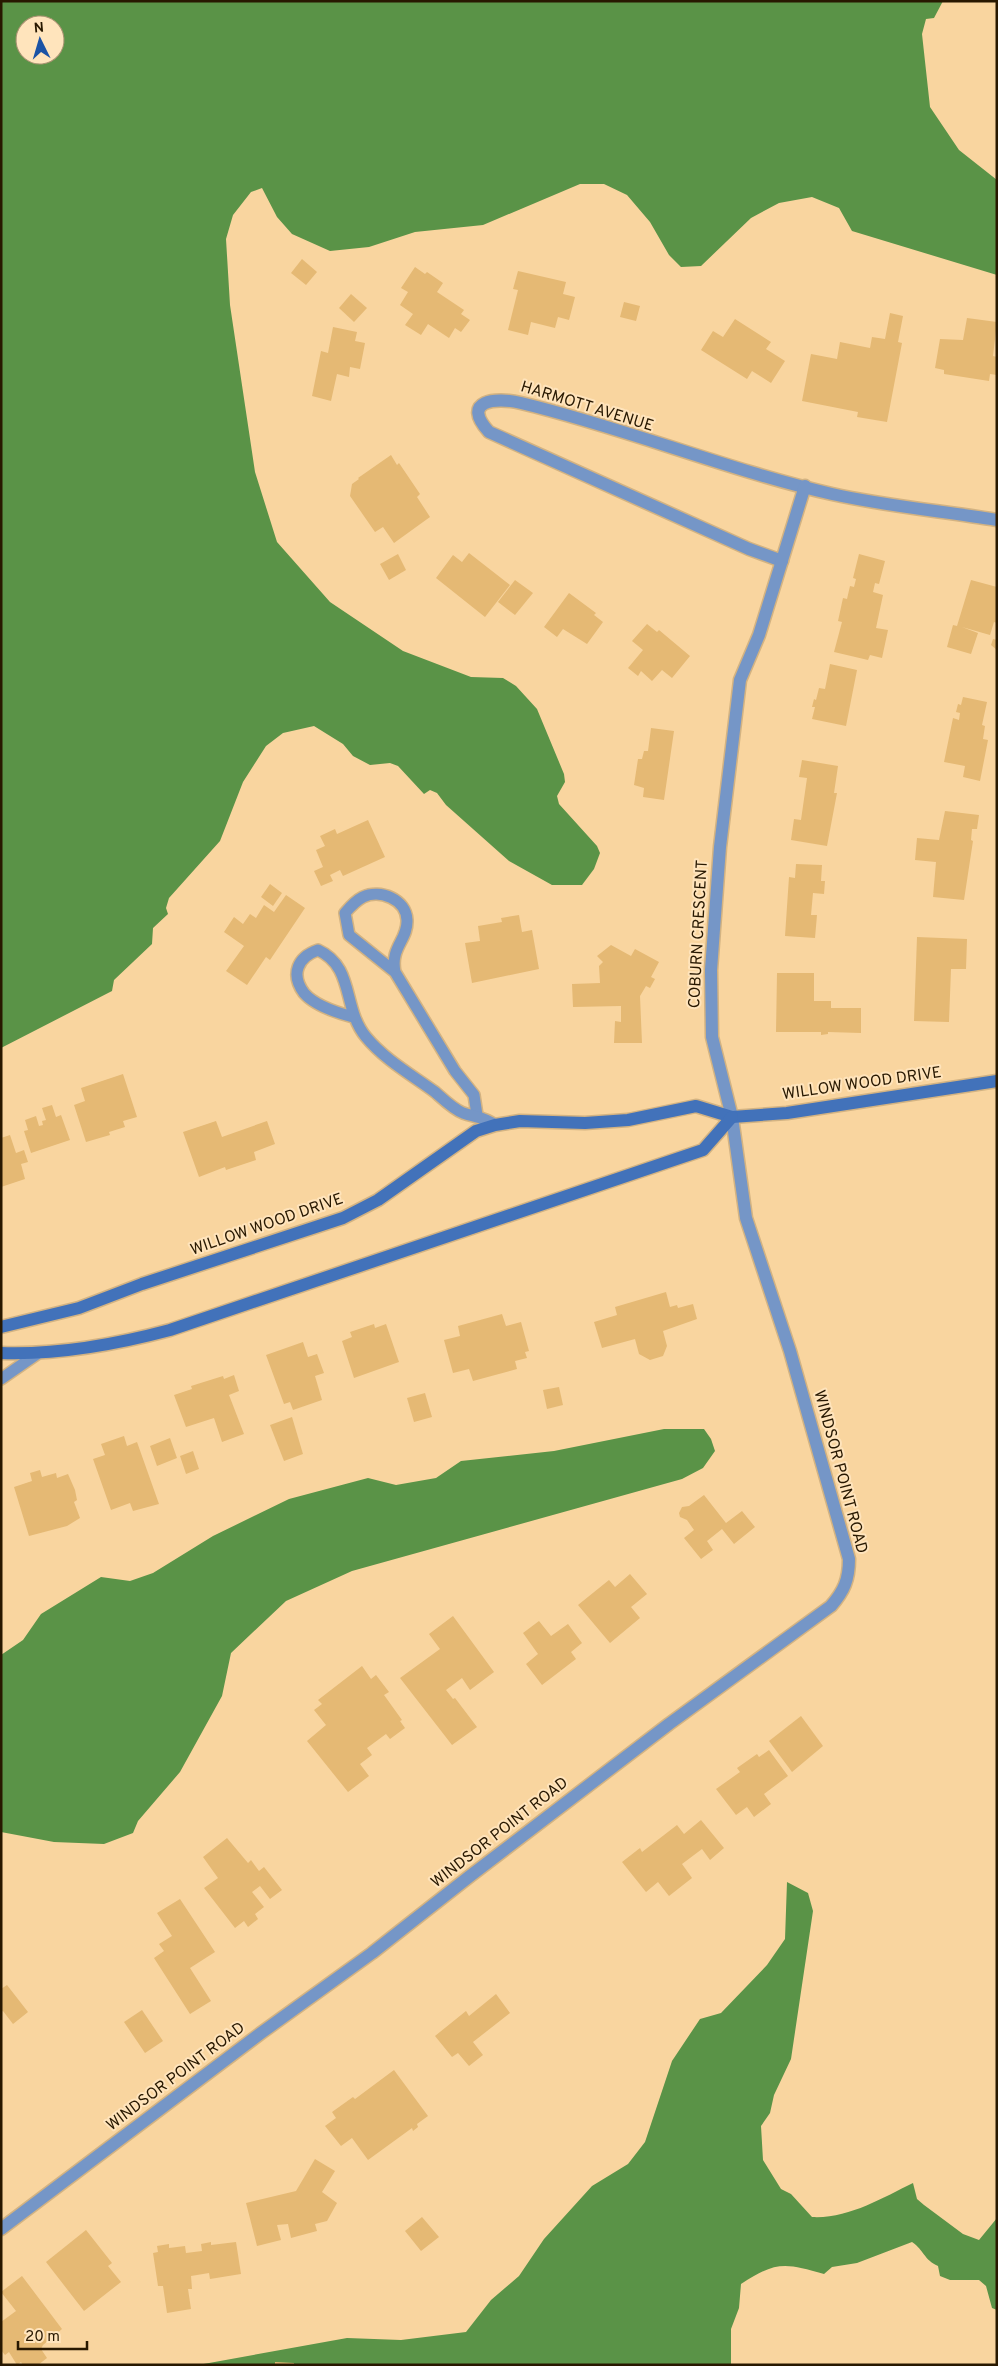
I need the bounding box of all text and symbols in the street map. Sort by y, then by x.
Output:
north arrow [15,15,65,65]
text: N [33,20,45,37]
street label: HARMOTT AVENUE [518,377,656,437]
street label: COBURN CRESCENT [685,859,713,1009]
street label: WILLOW WOOD DRIVE [781,1063,943,1105]
street label: WILLOW WOOD DRIVE [188,1189,346,1261]
street label: WINDSOR POINT ROAD [809,1388,871,1556]
street label: WINDSOR POINT ROAD [427,1773,573,1893]
street label: WINDSOR POINT ROAD [103,2018,249,2136]
scale bar [18,2318,86,2350]
text: 20 m [25,2328,60,2347]

